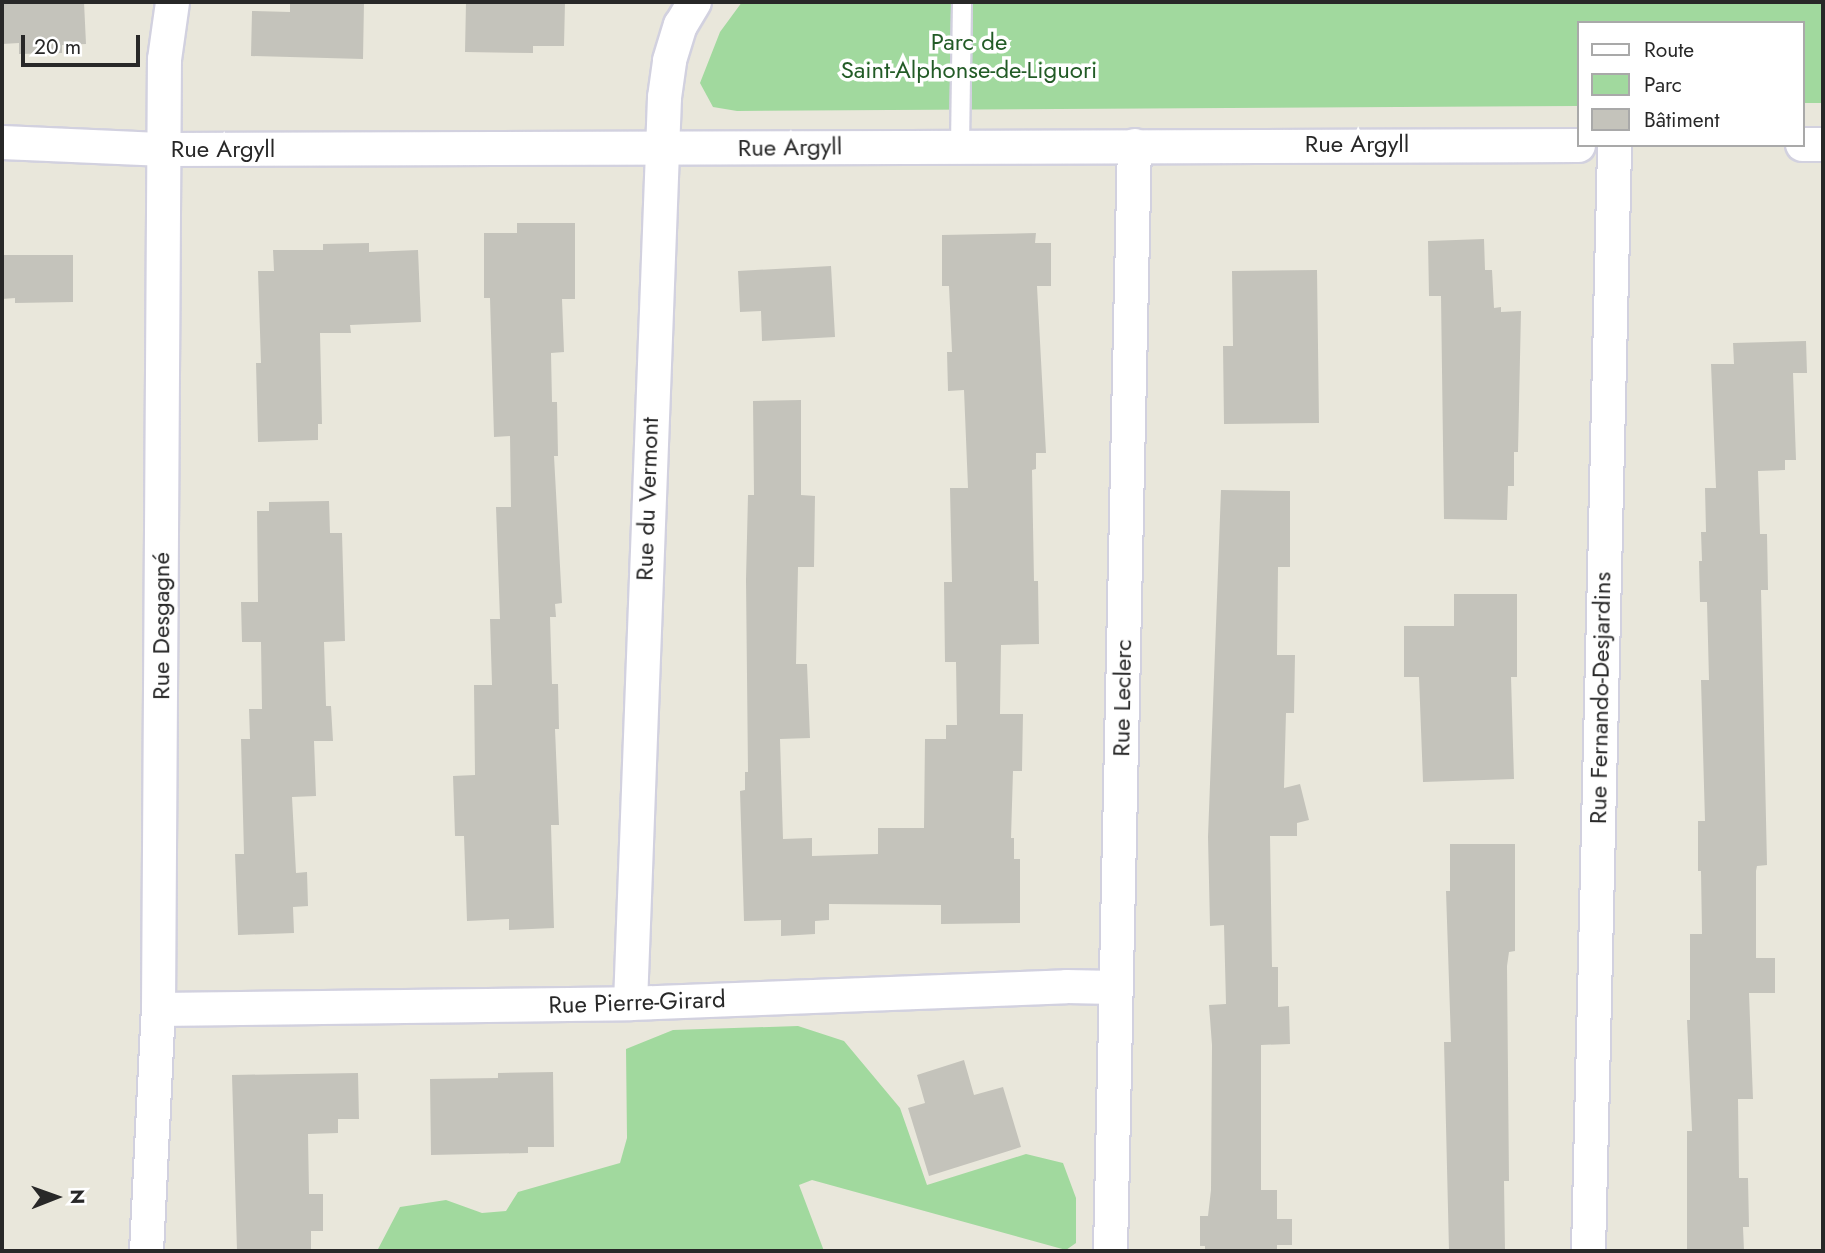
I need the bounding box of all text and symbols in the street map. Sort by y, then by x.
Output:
scale bar [24,21,144,65]
legend [1576,21,1804,147]
park label: Parc de Saint-Alphonse-de-Liguori [841,28,1097,84]
text: 20 m [34,32,81,62]
text: Route [1644,35,1694,65]
text: Parc [1644,70,1682,100]
text: Bâtiment [1644,105,1720,135]
street label: Rue Argyll [1305,130,1409,158]
street label: Rue Argyll [737,132,843,162]
street label: Rue Argyll [171,135,275,163]
street label: Rue du Vermont [630,417,664,581]
street label: Rue Desgagné [147,552,175,700]
street label: Rue Fernando-Desjardins [1583,572,1617,824]
street label: Rue Leclerc [1107,639,1137,757]
street label: Rue Pierre-Girard [548,985,726,1019]
north arrow [21,1162,91,1232]
text: N [64,1189,91,1204]

